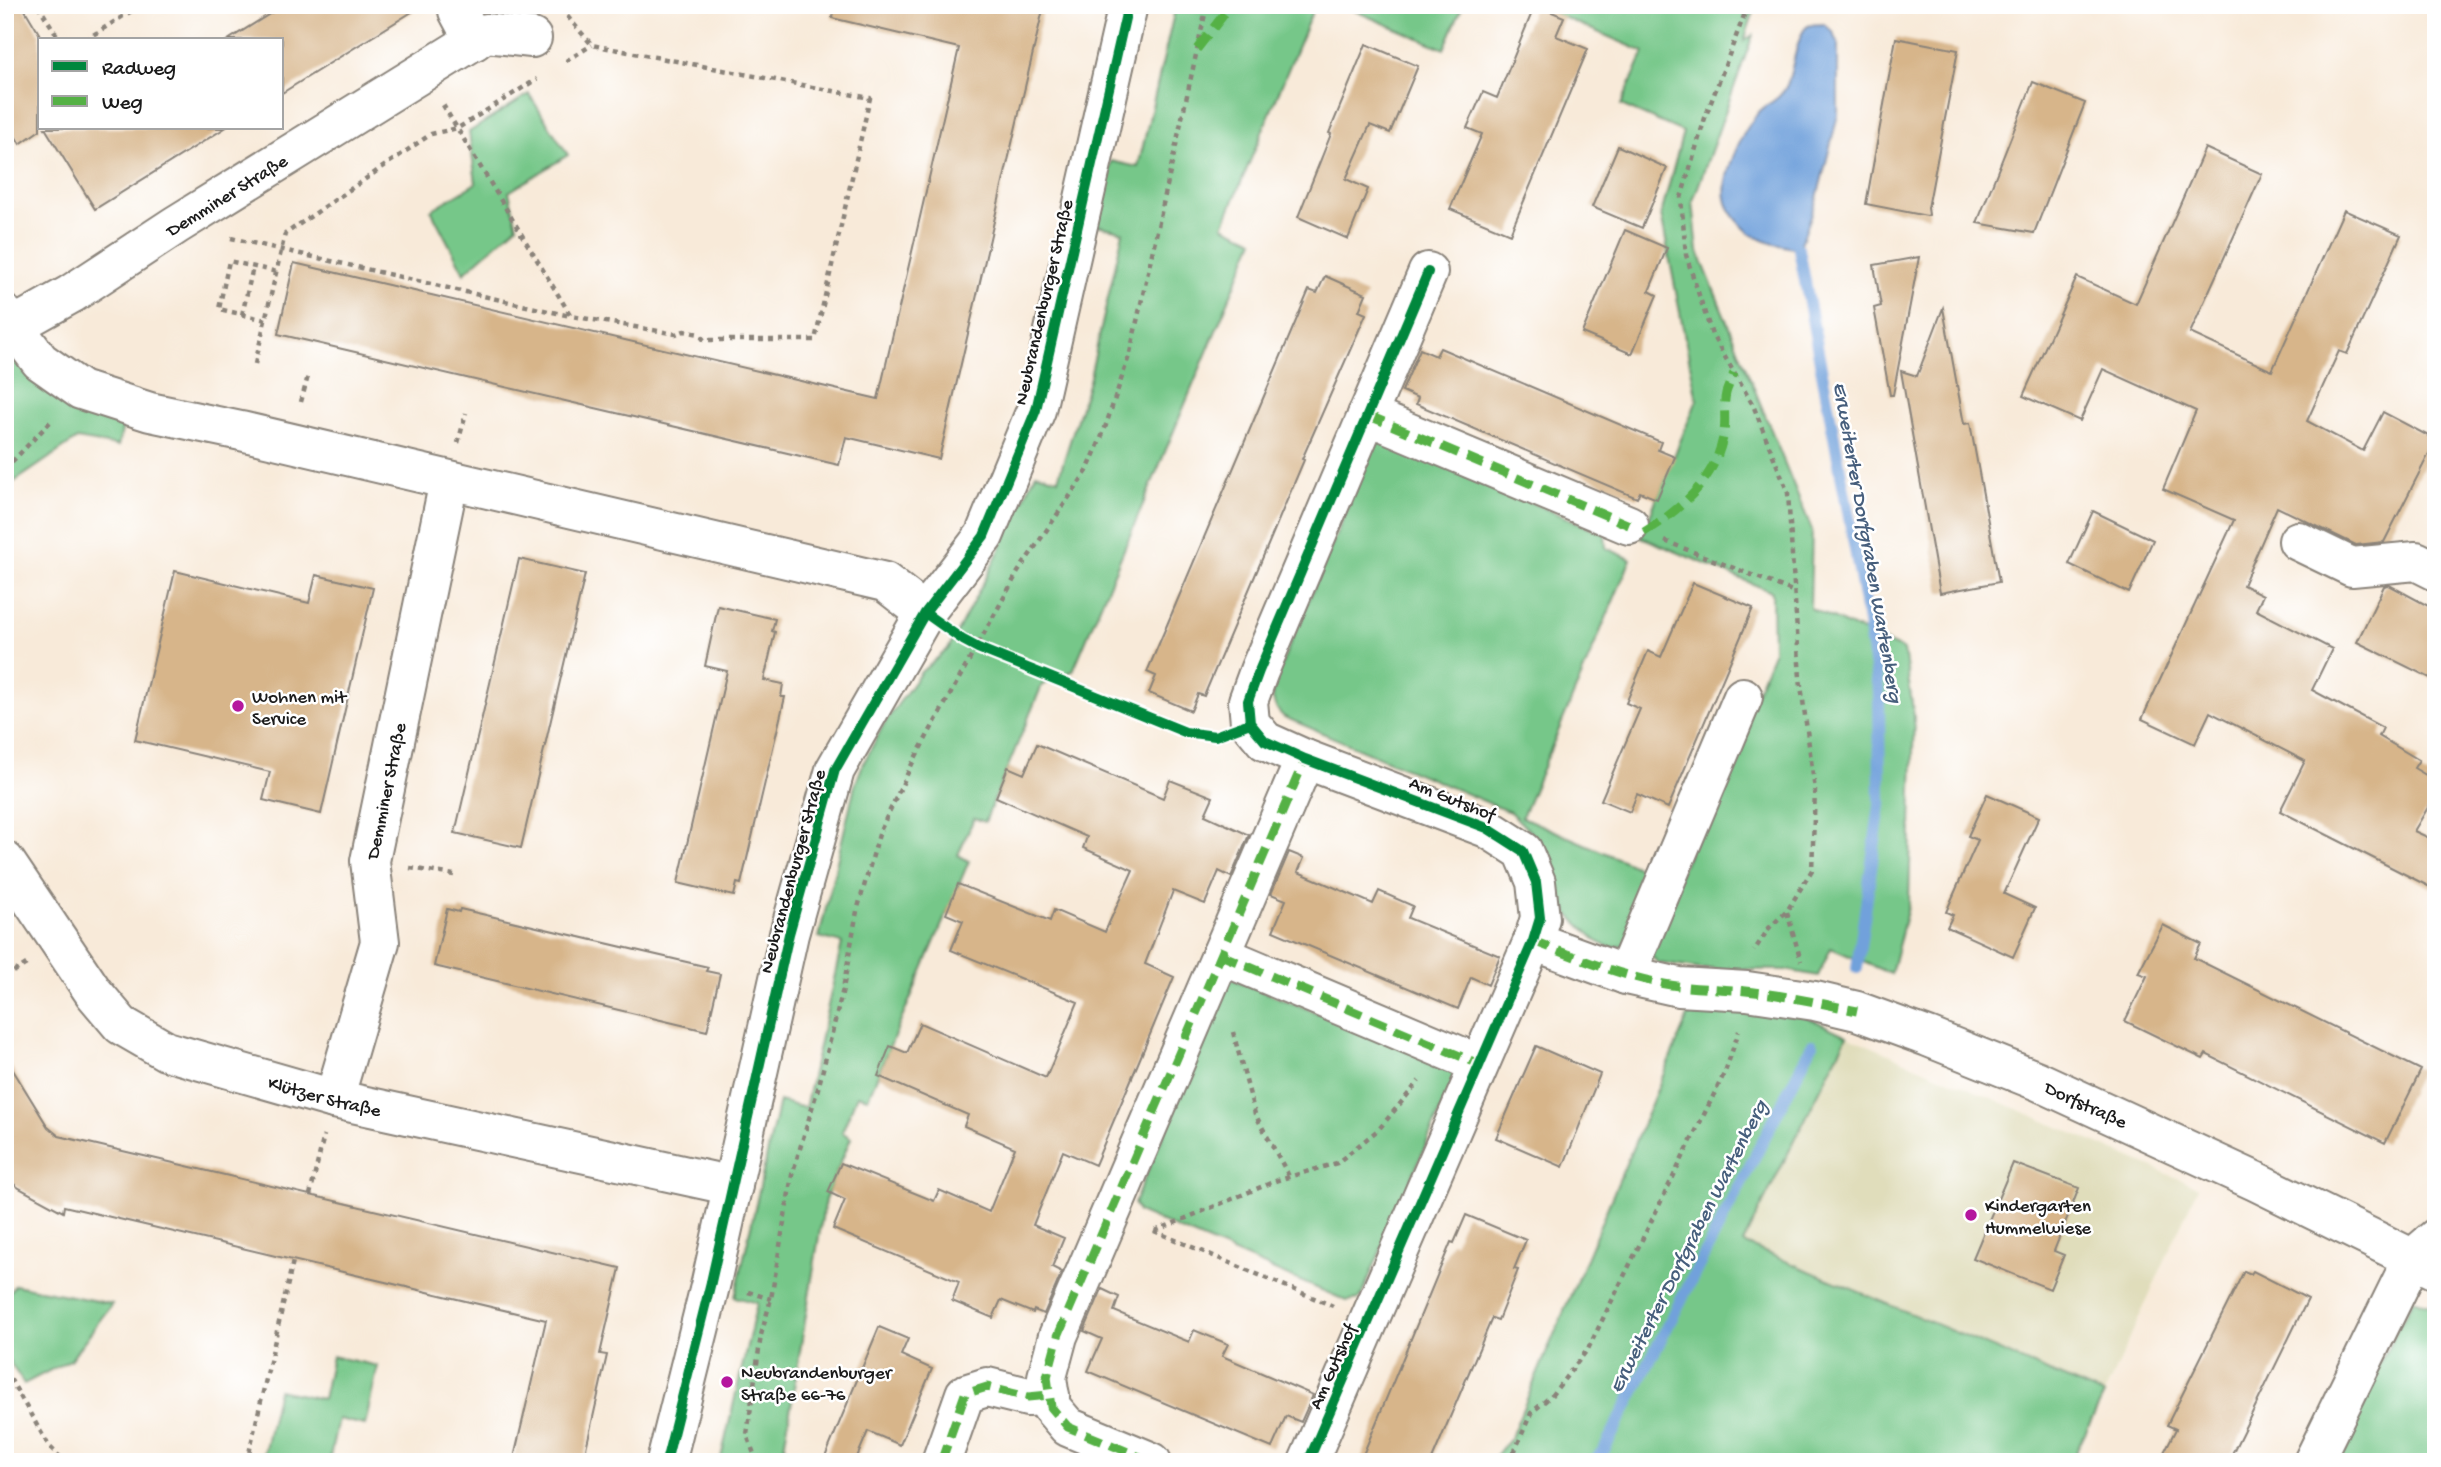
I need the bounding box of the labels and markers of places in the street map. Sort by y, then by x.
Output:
place label: Wohnen mit Service [252,687,348,732]
marker: Wohnen mit Service [230,698,246,714]
place label: Kindergarten Hummelwiese [1985,1196,2091,1241]
marker: Kindergarten Hummelwiese [1963,1207,1979,1223]
place label: Neubrandenburger Straße 66-76 [741,1363,894,1408]
marker: Neubrandenburger Straße 66-76 [719,1374,735,1390]

